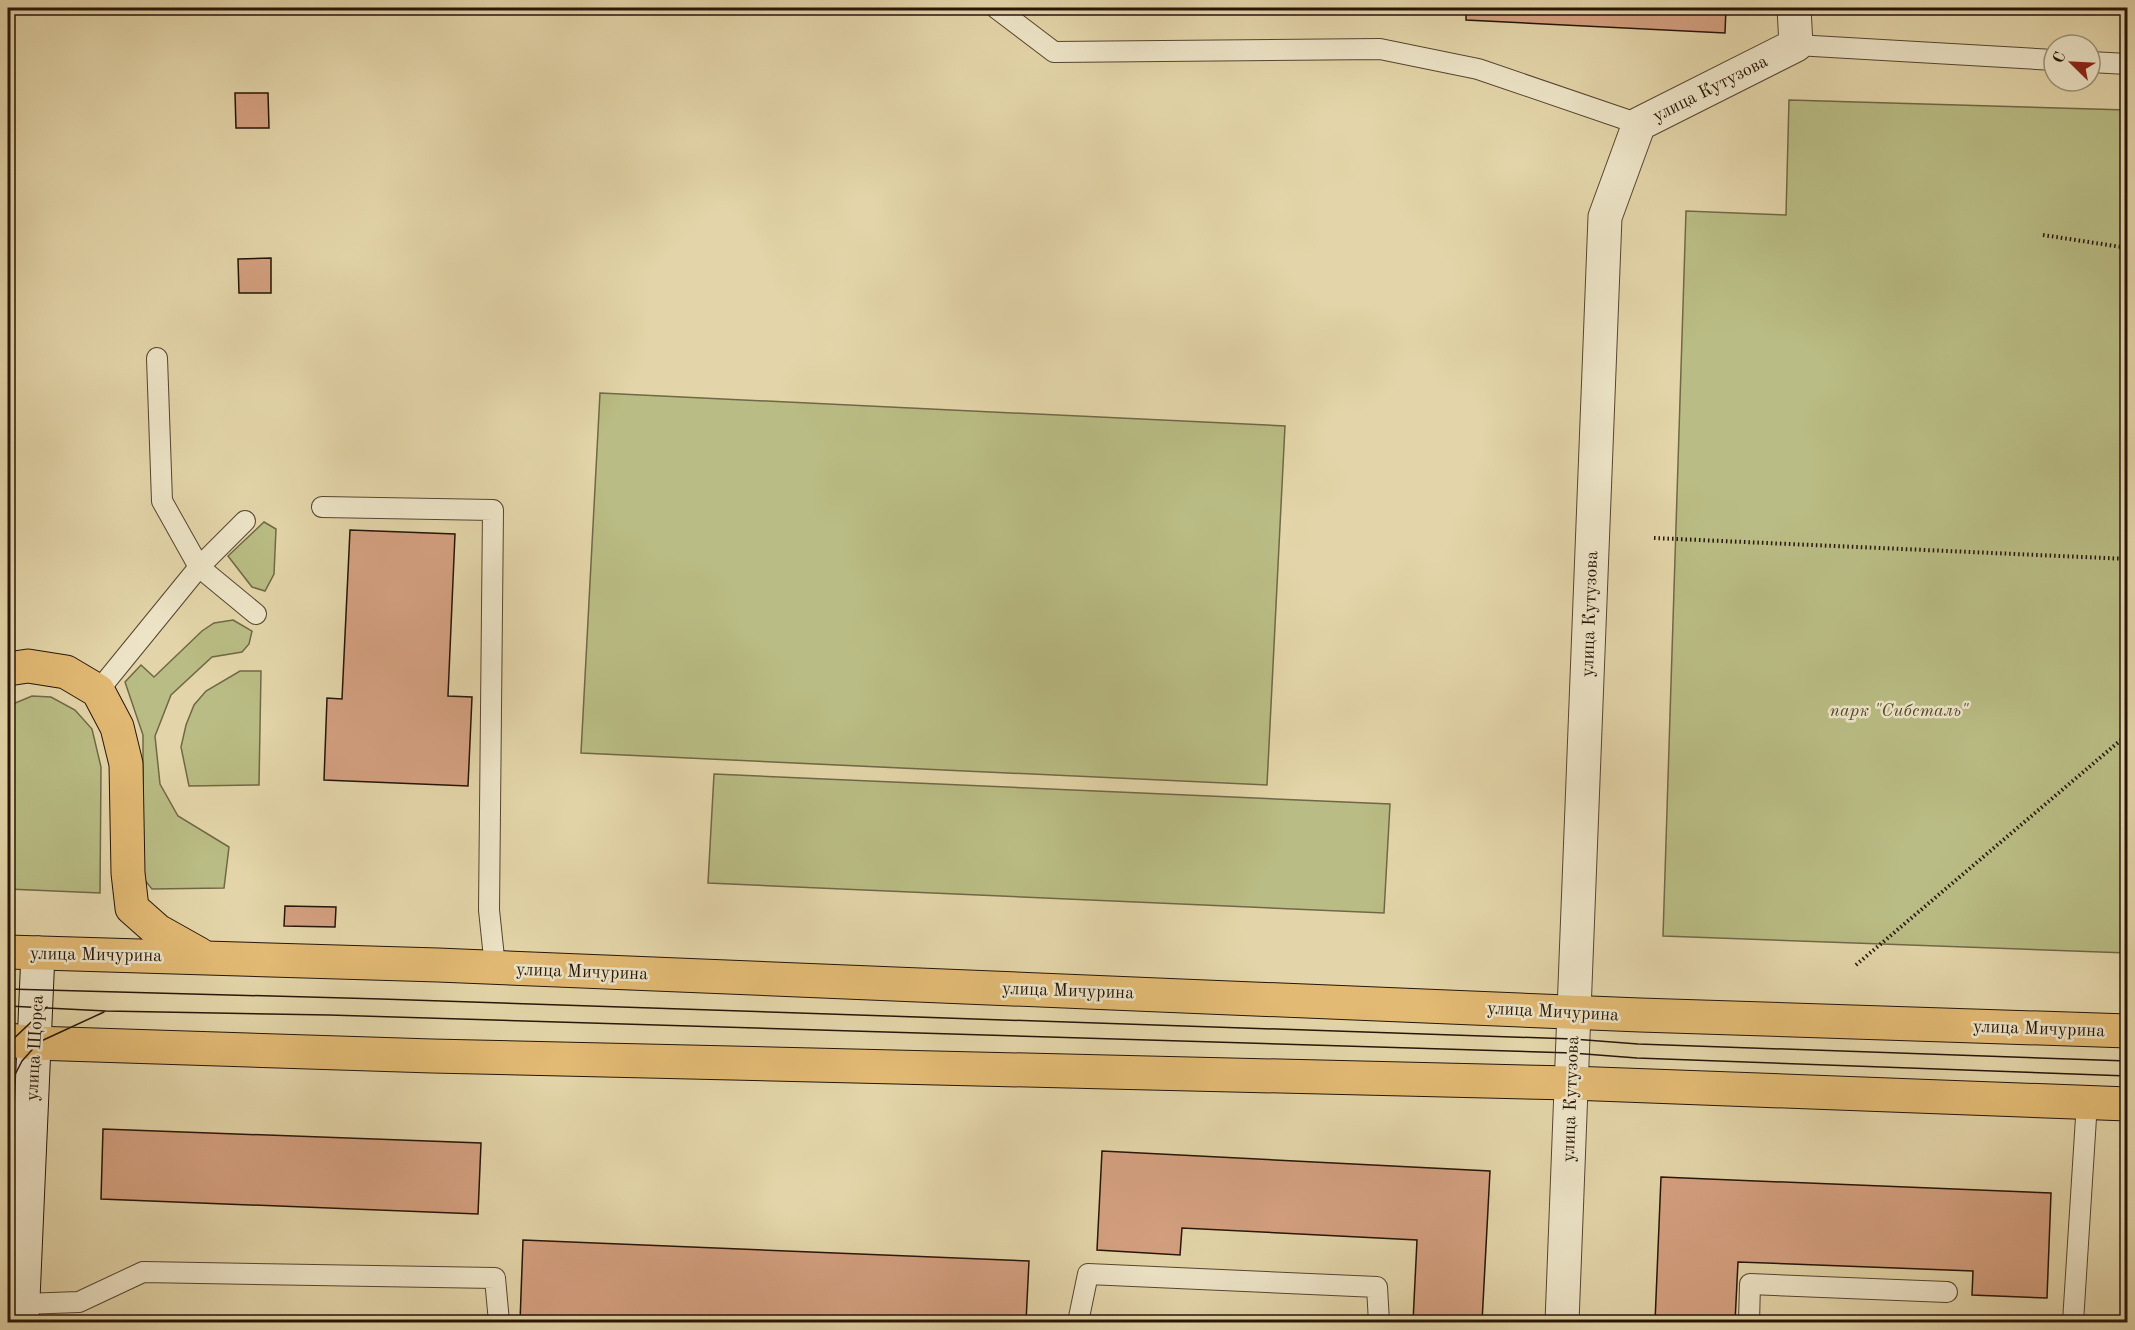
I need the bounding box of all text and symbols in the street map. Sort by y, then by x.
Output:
north arrow [2042,33,2102,93]
text: С [2051,50,2070,66]
street label: улица Кутузова [1650,52,1771,126]
street label: улица Кутузова [1579,551,1601,677]
park label: парк "Сибсталь" [1830,702,1969,720]
street label: улица Мичурина [30,945,162,965]
street label: улица Мичурина [516,961,648,983]
street label: улица Мичурина [1002,980,1134,1002]
street label: улица Щорса [23,994,47,1102]
street label: улица Мичурина [1486,1000,1620,1024]
street label: улица Мичурина [1973,1018,2105,1040]
street label: улица Кутузова [1560,1036,1582,1162]

